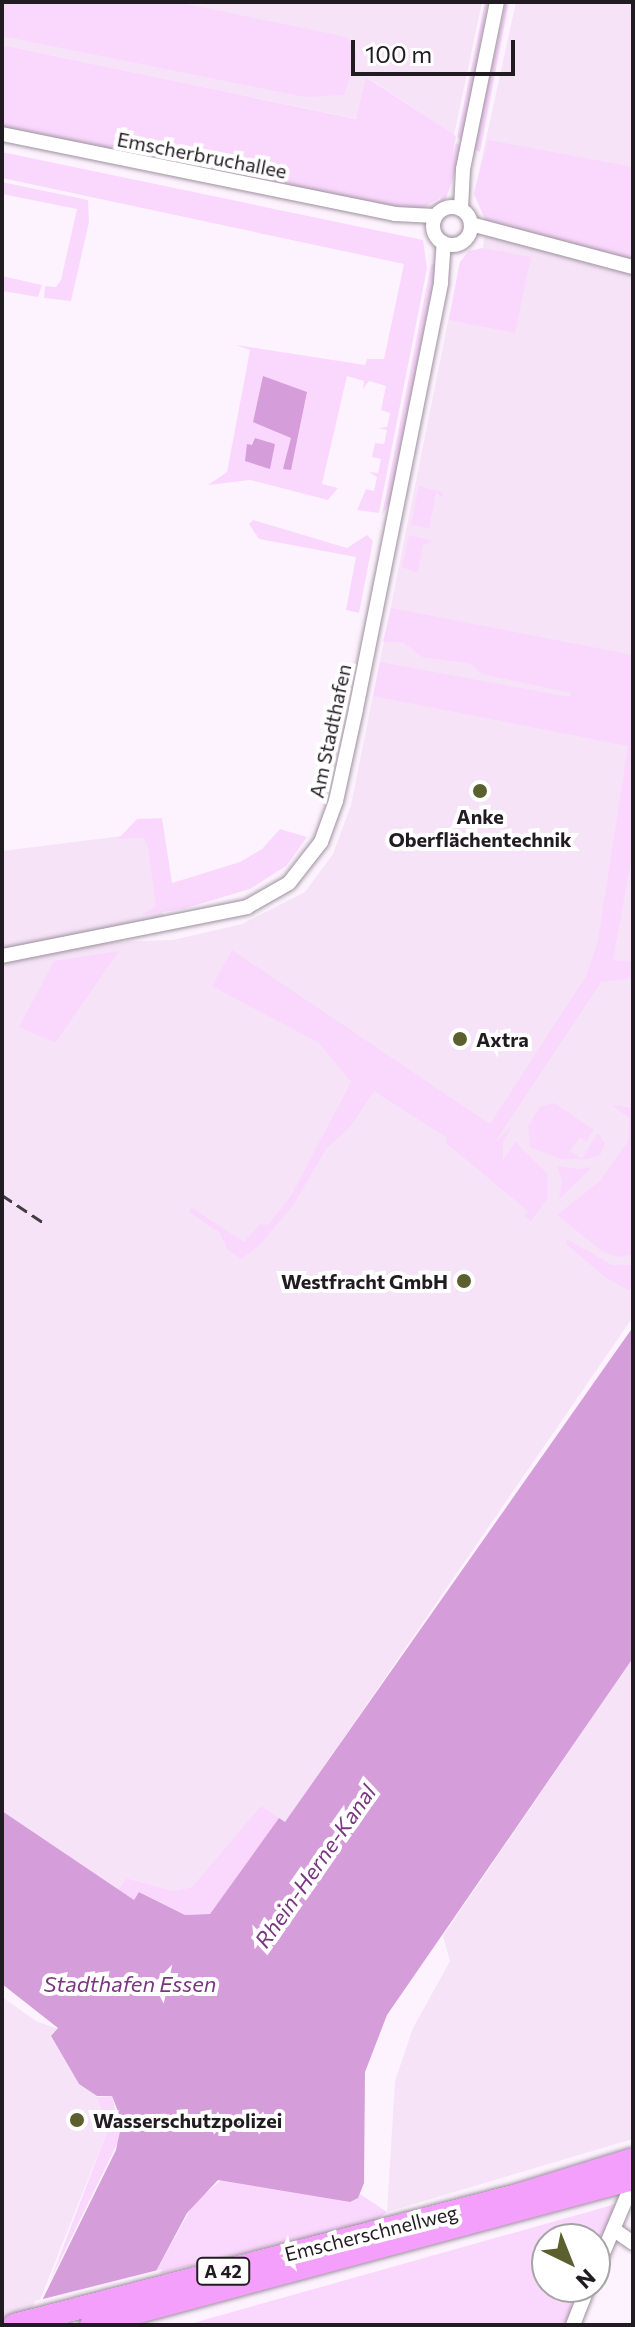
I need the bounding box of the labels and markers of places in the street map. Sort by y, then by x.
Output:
marker: Anke Oberflächentechnik [471,782,489,800]
place label: Anke Oberflächentechnik [388,804,572,851]
place label: Axtra [476,1027,529,1051]
marker: Axtra [451,1030,469,1048]
place label: Westfracht GmbH [281,1269,448,1293]
marker: Westfracht GmbH [455,1272,473,1290]
place label: Wasserschutzpolizei [93,2108,282,2132]
marker: Wasserschutzpolizei [68,2111,86,2129]

